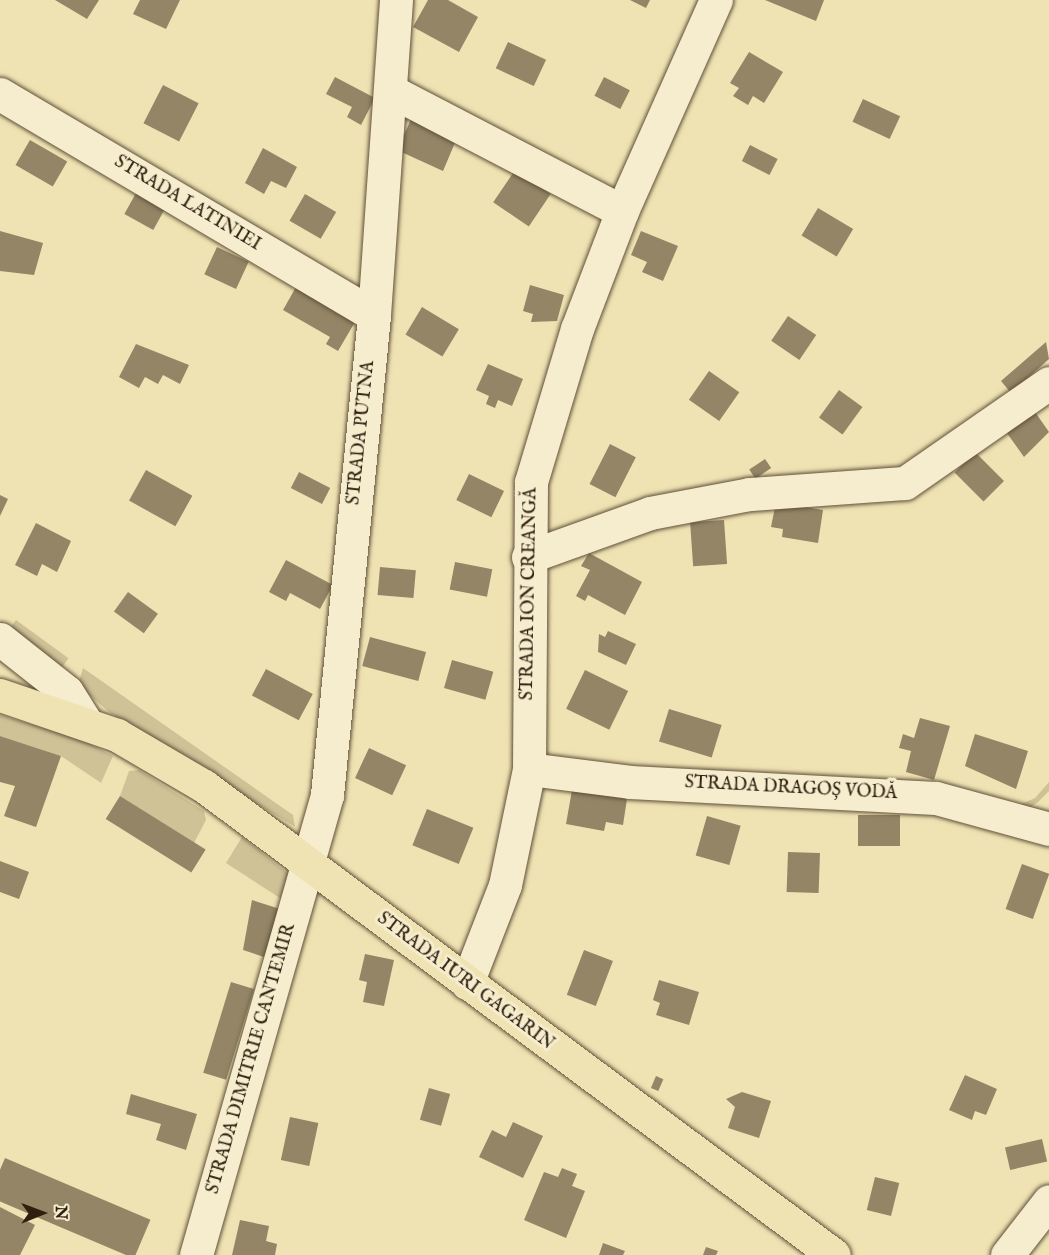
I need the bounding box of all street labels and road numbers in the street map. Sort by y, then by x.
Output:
street label: STRADA LATINIEI [110,152,264,256]
street label: STRADA PUTNA [344,360,380,506]
street label: STRADA ION CREANGĂ [517,487,543,701]
street label: STRADA DRAGOȘ VODĂ [684,773,898,805]
street label: STRADA IURI GAGARIN [372,908,558,1056]
street label: STRADA DIMITRIE CANTEMIR [203,921,301,1197]

